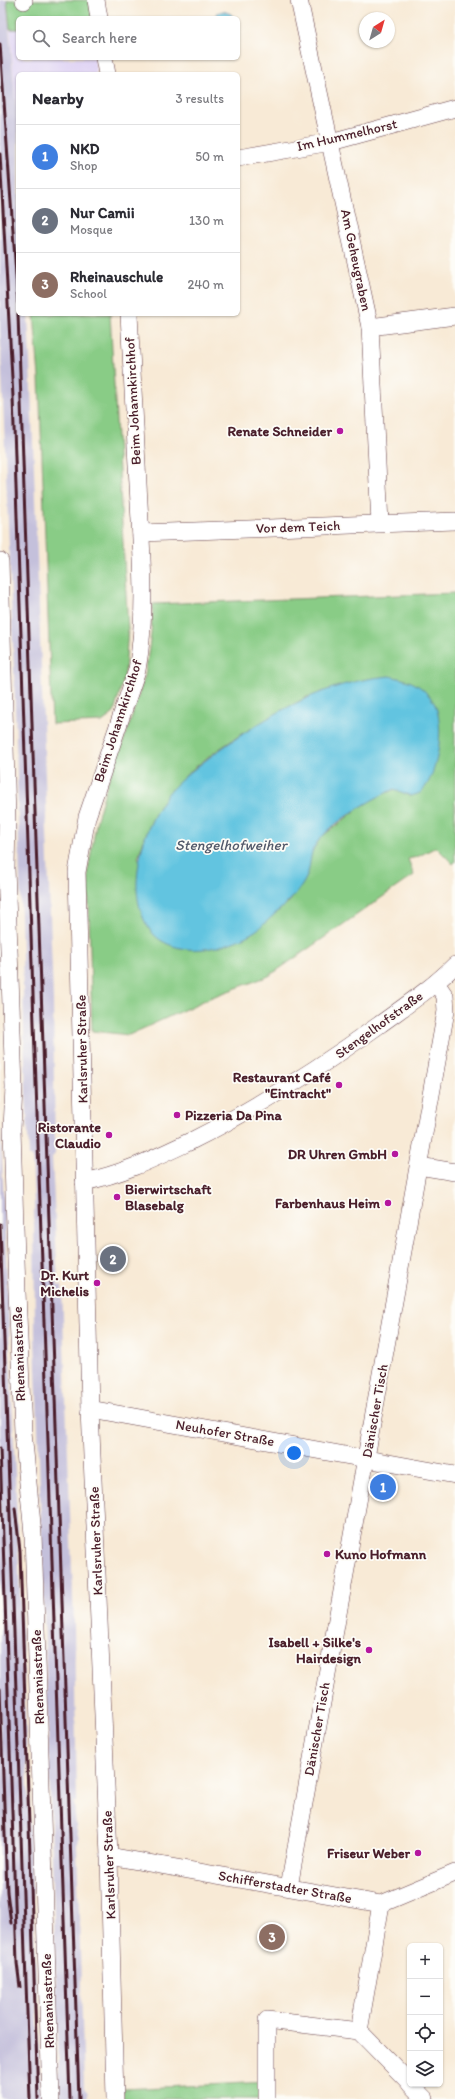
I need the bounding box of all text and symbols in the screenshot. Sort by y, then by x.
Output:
north arrow [359,12,395,48]
search box [16,16,240,60]
icon: search [30,27,52,49]
text: Search here [62,29,137,47]
text: Nearby [32,88,84,108]
text: 3 results [175,91,224,106]
street label: Im Hummelhorst [295,115,399,155]
text: NKD [70,140,99,158]
text: 1 [42,149,48,164]
text: 50 m [195,149,224,164]
text: Shop [70,158,97,173]
text: Nur Camii [70,204,135,222]
street label: Am Geheugraben [337,208,375,313]
text: 2 [42,213,48,228]
text: 130 m [189,213,224,228]
text: Mosque [70,222,113,237]
text: Rheinauschule [70,268,163,286]
text: 3 [41,277,49,292]
text: 240 m [187,277,224,292]
text: School [70,286,107,301]
street label: Beim Johannkirchhof [121,336,145,465]
place label: Renate Schneider [227,423,332,440]
marker: Renate Schneider [335,426,345,436]
street label: Vor dem Teich [255,517,341,537]
street label: Beim Johannkirchhof [90,657,146,784]
water label: Stengelhofweiher [175,836,289,854]
street label: Stengelhofstraße [332,987,426,1063]
street label: Karlsruher Straße [73,994,91,1104]
place label: Restaurant Café "Eintracht" [233,1069,331,1102]
marker: Restaurant Café "Eintracht" [334,1080,344,1090]
place label: Pizzeria Da Pina [185,1107,282,1124]
marker: Pizzeria Da Pina [172,1110,182,1120]
place label: Ristorante Claudio [38,1119,101,1152]
marker: Ristorante Claudio [104,1130,114,1140]
place label: DR Uhren GmbH [288,1146,387,1163]
marker: DR Uhren GmbH [390,1149,400,1159]
place label: Bierwirtschaft Blasebalg [125,1181,212,1214]
marker: Bierwirtschaft Blasebalg [112,1192,122,1202]
place label: Farbenhaus Heim [275,1195,380,1212]
marker: Farbenhaus Heim [383,1198,393,1208]
pin: 2 [100,1244,126,1274]
place label: Dr. Kurt Michelis [40,1267,90,1300]
marker: Dr. Kurt Michelis [92,1278,102,1288]
street label: Rhenaniastraße [9,1306,29,1402]
street label: Dänischer Tisch [358,1363,392,1459]
street label: Neuhofer Straße [174,1416,276,1450]
your location [284,1443,304,1463]
pin: 1 [370,1472,396,1502]
street label: Karlsruher Straße [86,1486,106,1596]
place label: Kuno Hofmann [335,1546,427,1563]
marker: Kuno Hofmann [322,1549,332,1559]
street label: Rhenaniastraße [28,1629,48,1725]
place label: Isabell + Silke's Hairdesign [268,1634,362,1667]
marker: Isabell + Silke's Hairdesign [364,1645,374,1655]
street label: Dänischer Tisch [300,1681,334,1777]
street label: Karlsruher Straße [99,1810,119,1920]
place label: Friseur Weber [327,1845,411,1862]
marker: Friseur Weber [413,1848,423,1858]
street label: Schifferstadter Straße [217,1867,353,1907]
pin: 3 [259,1922,285,1952]
map controls [407,1943,443,2087]
button: + [407,1943,443,1979]
street label: Rhenaniastraße [38,1953,58,2049]
button: − [407,1979,443,2015]
button: locate [407,2015,443,2051]
button: layers [407,2051,443,2087]

